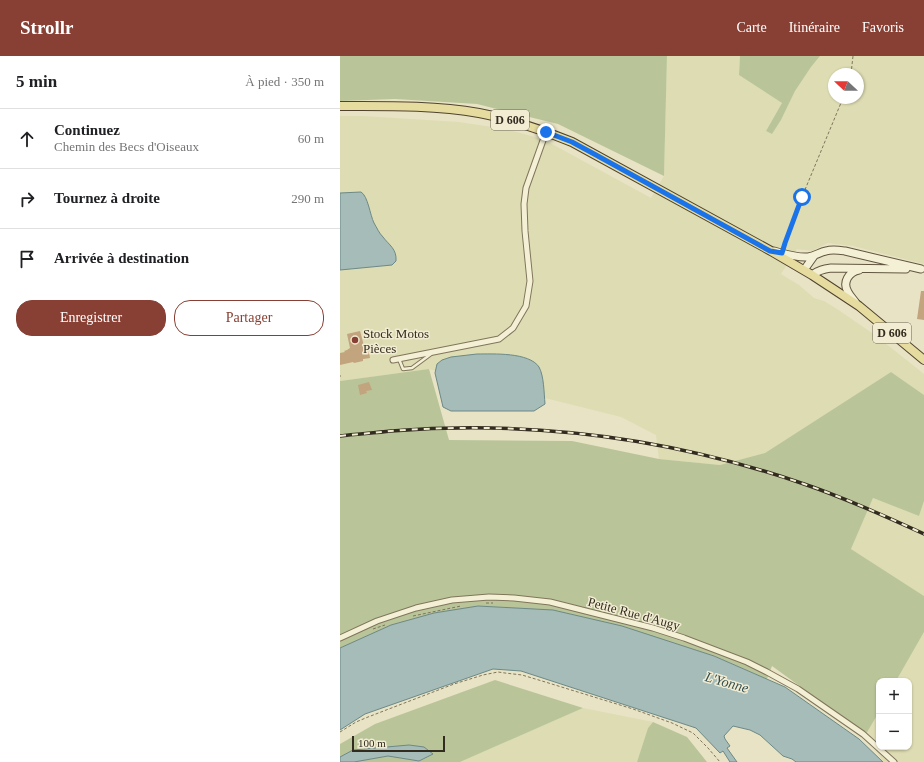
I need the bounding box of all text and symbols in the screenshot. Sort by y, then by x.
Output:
text: Strollr [20,17,73,38]
text: Carte [736,20,767,35]
text: Itinéraire [789,20,840,35]
text: Favoris [862,20,904,35]
north arrow [828,68,864,104]
text: 5 min [16,72,57,91]
text: À pied · 350 m [245,74,324,89]
road number: D 606 [491,110,529,130]
text: Continuez [54,122,120,138]
route end [537,123,555,141]
icon: ahead [16,128,38,150]
text: 60 m [298,131,324,146]
text: Chemin des Becs d'Oiseaux [54,139,199,154]
icon: right [16,188,38,210]
route start [793,188,811,206]
text: Tournez à droite [54,190,160,206]
text: 290 m [291,191,324,206]
icon: arrive [16,248,38,270]
text: Arrivée à destination [54,250,189,266]
button: Enregistrer [16,300,166,336]
button: Partager [174,300,324,336]
road number: D 606 [873,323,911,343]
place label: Stock Motos Pièces [363,326,429,356]
marker: Stock Motos Pièces [350,335,360,345]
street label: Petite Rue d'Augy [586,594,682,633]
water label: L'Yonne [702,669,750,696]
map controls [876,678,912,750]
button: + [876,678,912,714]
button: − [876,714,912,750]
scale bar [352,734,445,753]
text: 100 m [358,737,386,749]

